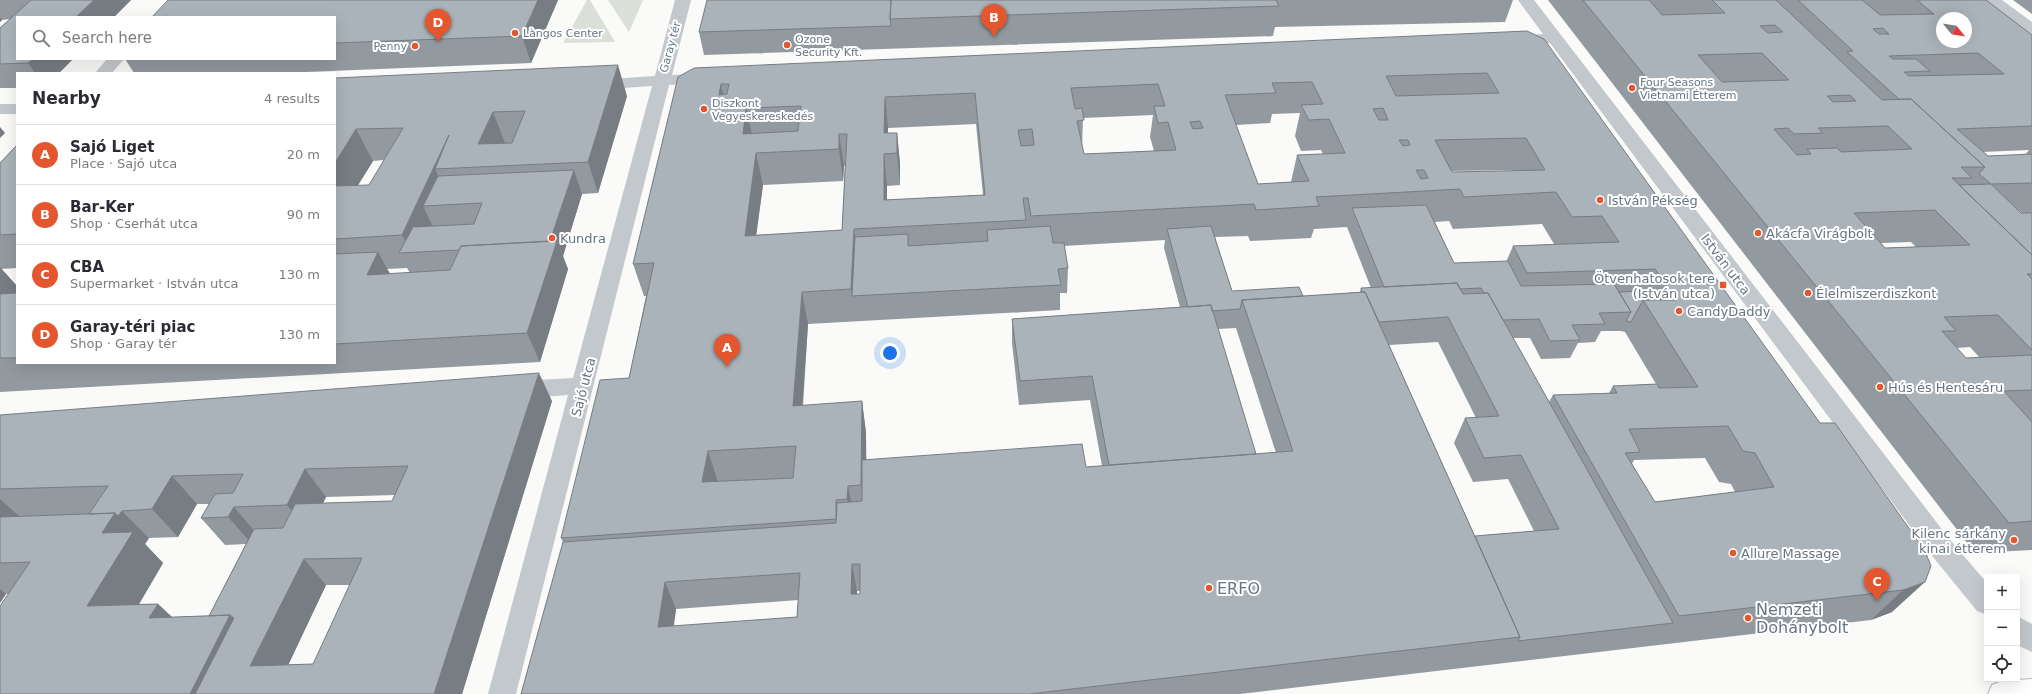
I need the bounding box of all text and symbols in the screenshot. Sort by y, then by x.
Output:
pin: B [981,4,1007,37]
pin: D [425,9,451,42]
north arrow [1936,12,1972,48]
search box [16,16,336,60]
street label: Garay tér [657,20,684,74]
icon: search [30,27,52,49]
place label: Làngos Center [523,27,603,40]
marker: Làngos Center [510,28,520,38]
text: Search here [62,29,152,47]
place label: Ozone Security Kft. [795,33,862,59]
place label: Penny [374,40,407,53]
marker: Ozone Security Kft. [782,40,792,50]
marker: Penny [410,41,420,51]
place label: Four Seasons Vietnami Étterem [1640,76,1737,102]
marker: Four Seasons Vietnami Étterem [1627,83,1637,93]
text: Nearby [32,88,101,108]
text: 4 results [264,91,320,106]
place label: Diszkont Vegyeskereskedés [712,97,813,123]
marker: Diszkont Vegyeskereskedés [699,104,709,114]
text: Sajó Liget [70,138,154,156]
text: A [40,147,50,162]
text: 20 m [287,147,320,162]
text: Place · Sajó utca [70,156,177,171]
place label: István Pékség [1608,193,1698,208]
marker: István Pékség [1595,195,1605,205]
text: Bar-Ker [70,198,134,216]
text: B [40,207,50,222]
text: 90 m [287,207,320,222]
text: Shop · Cserhát utca [70,216,198,231]
place label: Akácfa Virágbolt [1766,226,1873,241]
marker: Akácfa Virágbolt [1753,228,1763,238]
place label: Kundra [560,231,606,246]
street label: István utca [1698,231,1753,298]
marker: Kundra [547,233,557,243]
text: CBA [70,258,104,276]
text: C [40,267,50,282]
text: 130 m [278,267,320,282]
place label: Ötvenhatosok tere (István utca) [1594,270,1715,301]
text: Supermarket · István utca [70,276,239,291]
marker: Ötvenhatosok tere (István utca) [1718,280,1728,290]
place label: Élelmiszerdiszkont [1816,286,1936,301]
marker: Élelmiszerdiszkont [1803,288,1813,298]
place label: CandyDaddy [1687,304,1771,319]
marker: CandyDaddy [1674,306,1684,316]
text: Garay-téri piac [70,318,196,336]
text: D [40,327,50,342]
text: 130 m [278,327,320,342]
pin: A [714,334,740,367]
text: Shop · Garay tér [70,336,177,351]
your location [880,343,900,363]
street label: Sajó utca [568,356,599,418]
place label: Hús és Hentesáru [1888,380,2003,395]
marker: Hús és Hentesáru [1875,382,1885,392]
place label: Kilenc sárkány kinai étterem [1911,526,2006,556]
marker: Kilenc sárkány kinai étterem [2009,535,2019,545]
place label: Allure Massage [1741,546,1840,561]
marker: Allure Massage [1728,548,1738,558]
pin: C [1864,568,1890,601]
map controls [1984,574,2020,682]
button: + [1984,574,2020,610]
place label: ERFO [1217,579,1260,598]
marker: ERFO [1204,583,1214,593]
place label: Nemzeti Dohánybolt [1756,600,1848,637]
button: − [1984,610,2020,646]
marker: Nemzeti Dohánybolt [1743,613,1753,623]
button: locate [1984,646,2020,682]

